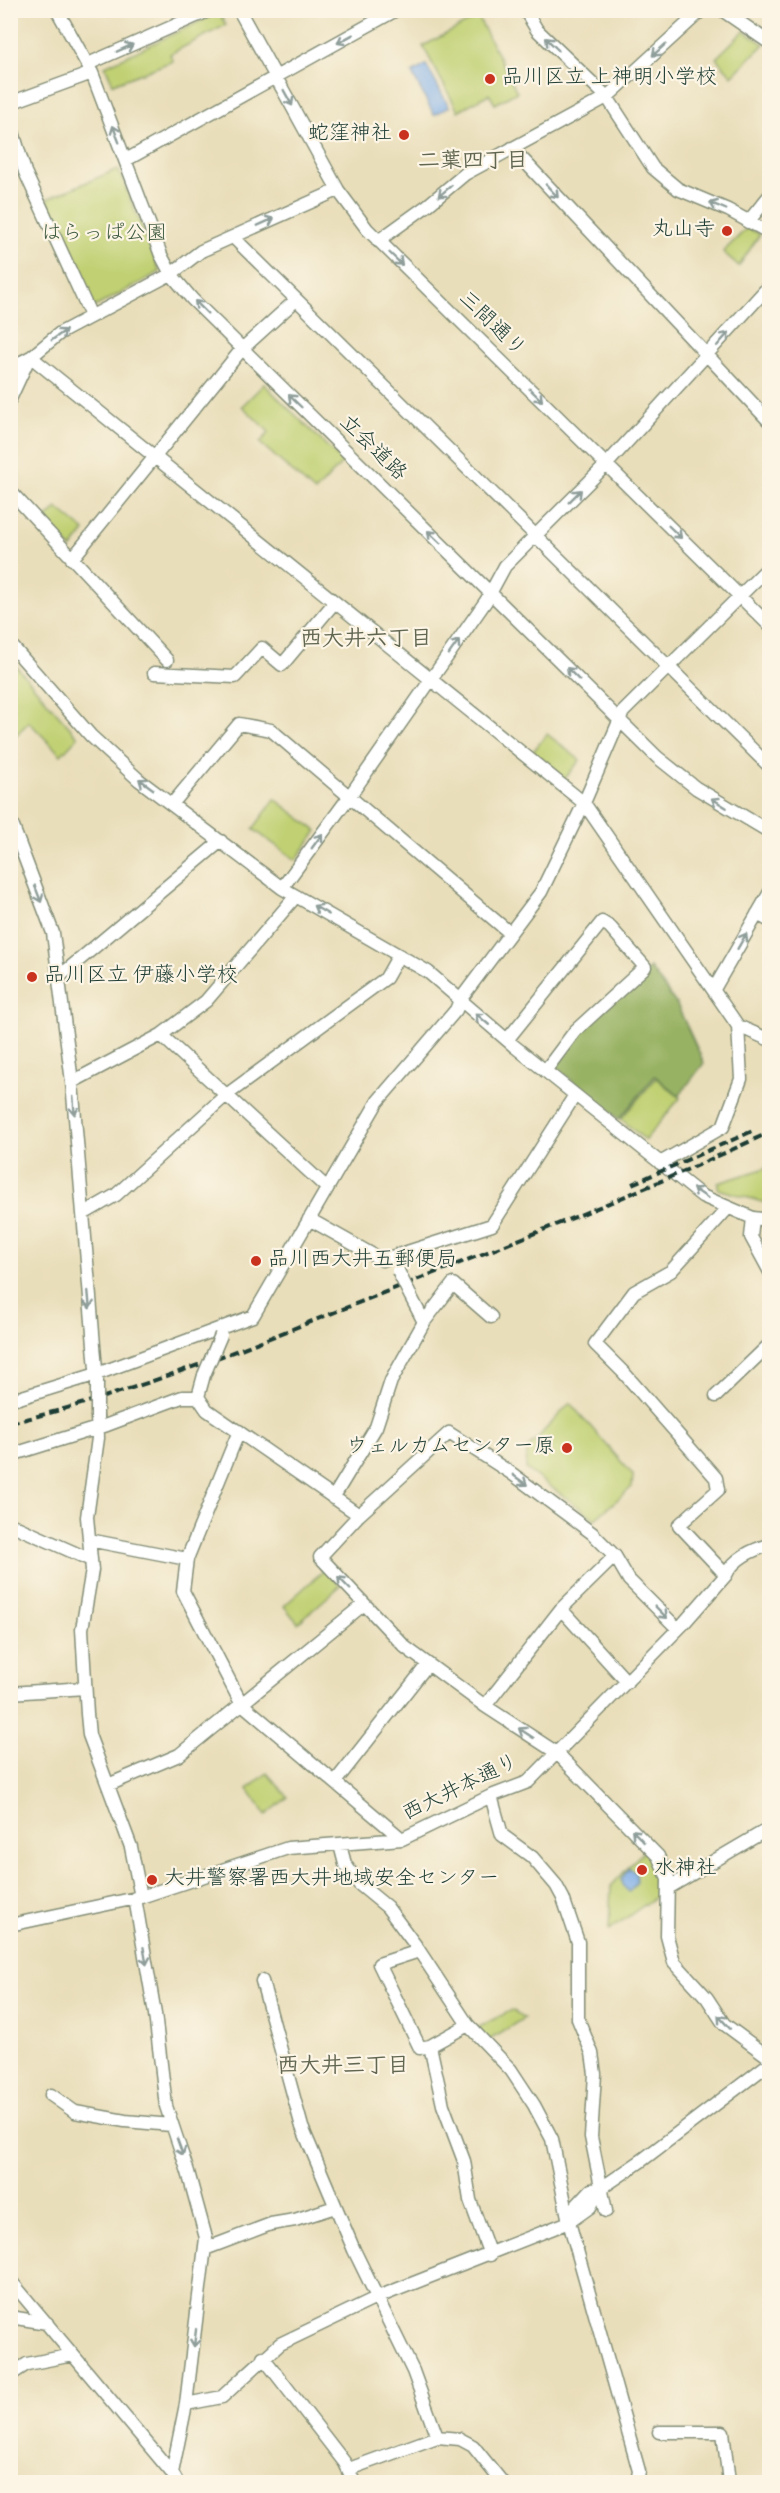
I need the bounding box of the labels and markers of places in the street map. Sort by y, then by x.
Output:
place label: 品川区立 上神明小学校 [502,64,717,94]
marker: 品川区立 上神明小学校 [483,72,497,86]
place label: 蛇窪神社 [308,120,392,150]
marker: 蛇窪神社 [397,128,411,142]
place label: 丸山寺 [652,216,715,246]
marker: 丸山寺 [720,224,734,238]
place label: 品川区立 伊藤小学校 [44,962,238,992]
marker: 品川区立 伊藤小学校 [25,970,39,984]
place label: 品川西大井五郵便局 [268,1246,457,1276]
marker: 品川西大井五郵便局 [249,1254,263,1268]
place label: ウェルカムセンター原 [346,1433,555,1463]
marker: ウェルカムセンター原 [560,1441,574,1455]
place label: 水神社 [654,1855,717,1885]
marker: 水神社 [635,1863,649,1877]
place label: 大井警察署西大井地域安全センター [164,1865,499,1895]
marker: 大井警察署西大井地域安全センター [145,1873,159,1887]

